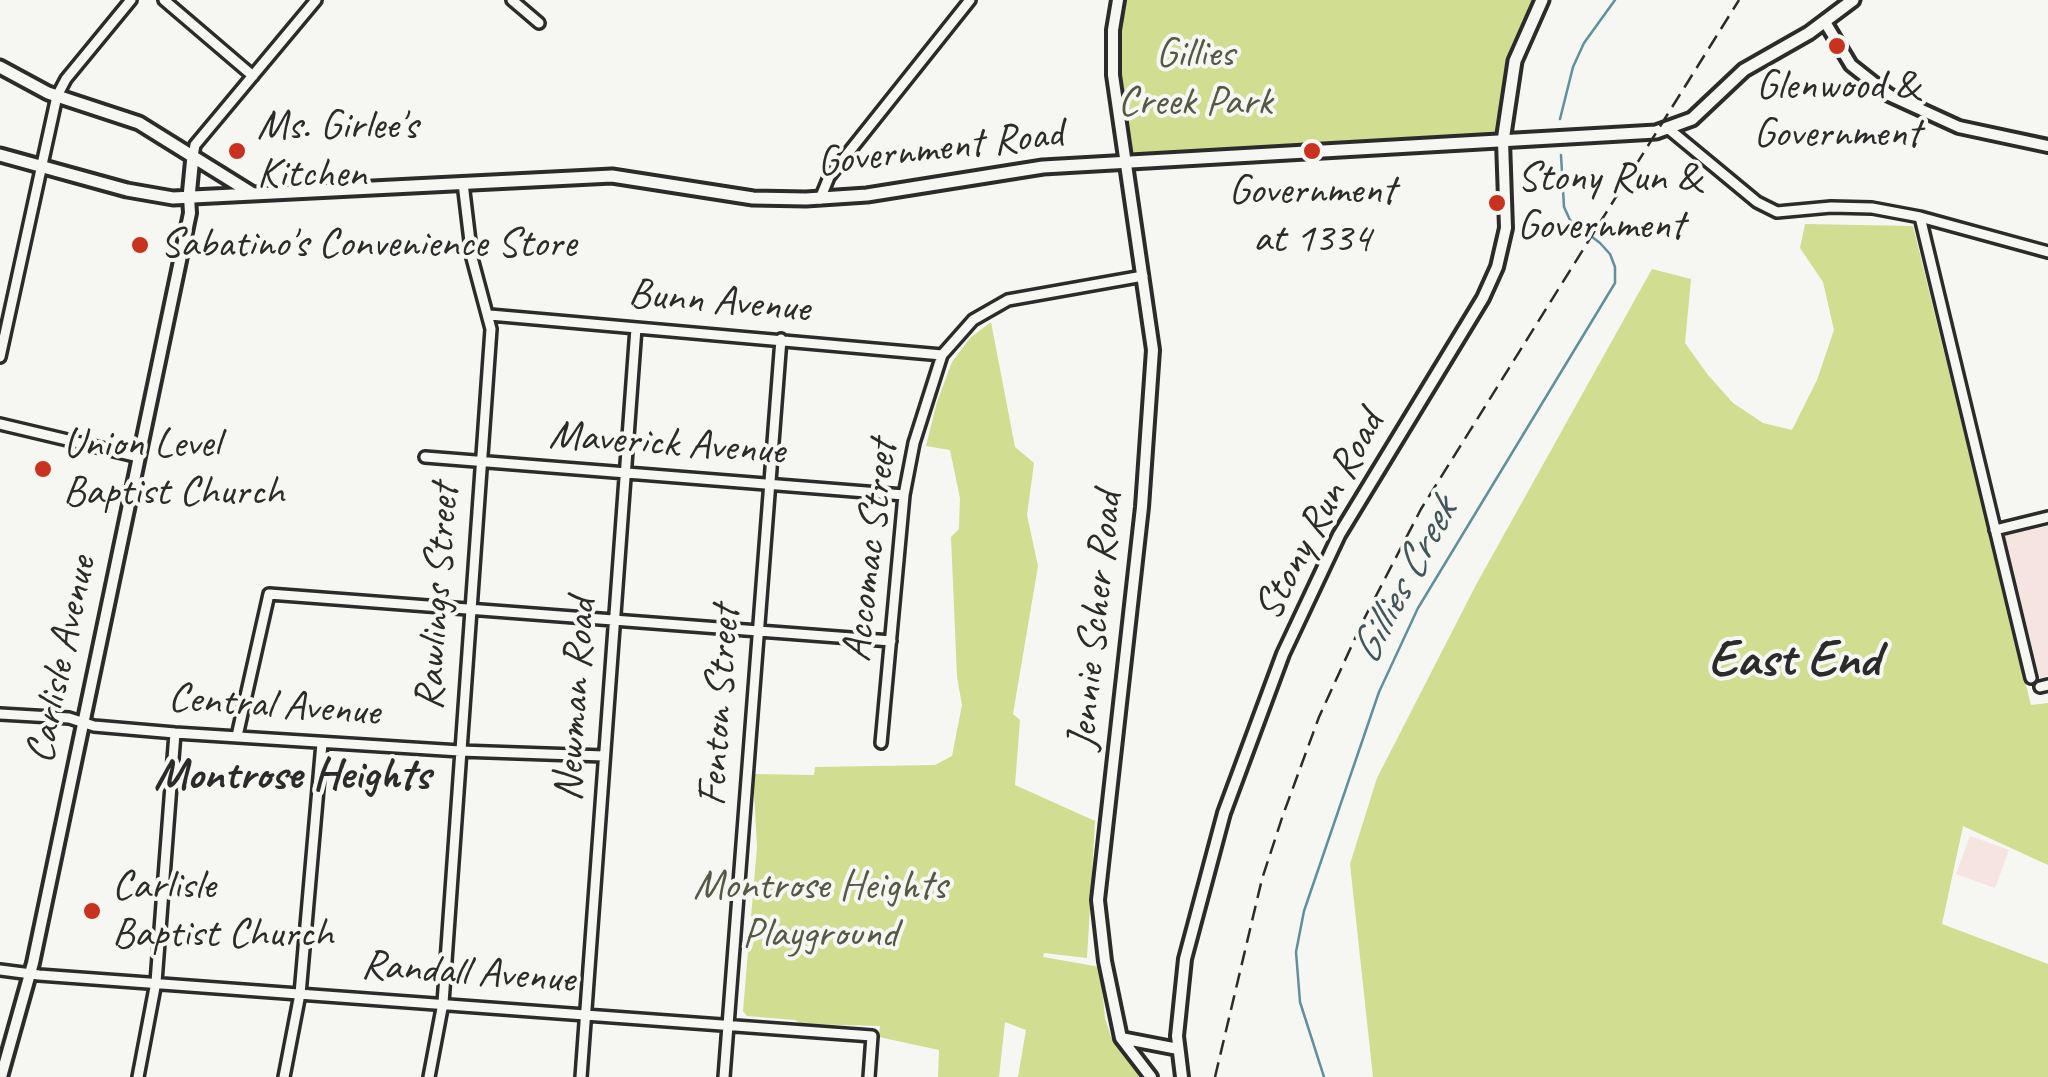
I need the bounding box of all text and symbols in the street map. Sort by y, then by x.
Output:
park label: Gillies Creek Park [1118,30,1272,128]
marker: Glenwood & Government [1826,35,1848,57]
place label: Glenwood & Government [1753,62,1921,160]
place label: Ms. Girlee's Kitchen [257,102,418,200]
street label: Government Road [814,109,1066,189]
marker: Ms. Girlee's Kitchen [226,140,248,162]
marker: Government at 1334 [1301,140,1323,162]
place label: Stony Run & Government [1517,154,1700,252]
place label: Government at 1334 [1228,167,1396,266]
marker: Stony Run & Government [1486,192,1508,214]
place label: Sabatino's Convenience Store [160,220,576,270]
marker: Sabatino's Convenience Store [129,234,151,256]
street label: Bunn Avenue [626,269,812,335]
street label: Stony Run Road [1244,403,1396,629]
street label: Maverick Avenue [548,411,786,477]
place label: Union Level Baptist Church [63,420,284,518]
street label: Accomac Street [832,438,910,664]
marker: Union Level Baptist Church [32,458,54,480]
street label: Rawlings Street [405,482,471,712]
street label: Jennie Scher Road [1057,490,1135,752]
water label: Gillies Creek [1339,491,1471,673]
street label: Carlisle Avenue [16,552,108,768]
street label: Newman Road [544,597,608,803]
street label: Fenton Street [688,604,752,808]
district label: East End [1708,630,1880,692]
street label: Central Avenue [166,673,382,739]
district label: Montrose Heights [154,749,430,803]
place label: Carlisle Baptist Church [112,862,333,960]
park label: Montrose Heights Playground [693,862,947,960]
marker: Carlisle Baptist Church [81,900,103,922]
street label: Randall Avenue [360,940,576,1006]

